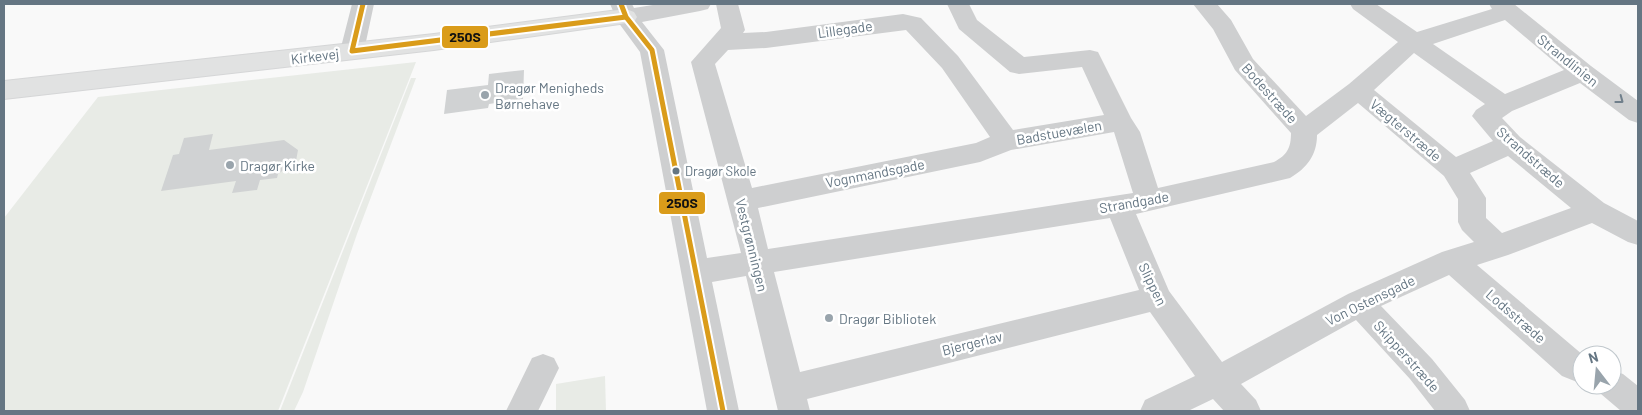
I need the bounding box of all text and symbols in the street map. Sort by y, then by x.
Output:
street label: Lillegade [816,17,874,41]
line badge: 250S [441,25,489,49]
text: 250S [449,28,481,45]
street label: Strandlinien [1534,30,1602,90]
street label: Kirkevej [290,45,340,67]
street label: Bodestræde [1239,59,1301,127]
place label: Dragør Menigheds Børnehave [495,79,604,112]
marker: Dragør Menigheds Børnehave [479,89,491,101]
street label: Vægterstræde [1367,95,1445,165]
one-way arrow [1614,95,1623,103]
street label: Badstuevælen [1015,116,1103,148]
street label: Strandstræde [1494,123,1568,191]
street label: Vognmandsgade [824,155,926,191]
place label: Dragør Kirke [240,157,315,174]
marker: Dragør Kirke [224,159,236,171]
place label: Dragør Skole [685,163,756,179]
marker: Dragør Skole [671,166,681,176]
street label: Strandgade [1098,188,1170,216]
line badge: 250S [658,191,706,215]
text: 250S [666,194,698,211]
street label: Vestgrønningen [732,197,772,293]
street label: Slippen [1135,260,1171,308]
street label: Von Ostensgade [1323,271,1417,329]
street label: Lodsstræde [1483,286,1549,346]
place label: Dragør Bibliotek [839,310,936,327]
marker: Dragør Bibliotek [823,312,835,324]
street label: Skipperstræde [1370,317,1444,395]
street label: Bjergerlav [940,327,1004,359]
north arrow [1572,345,1622,395]
text: N [1586,348,1600,366]

